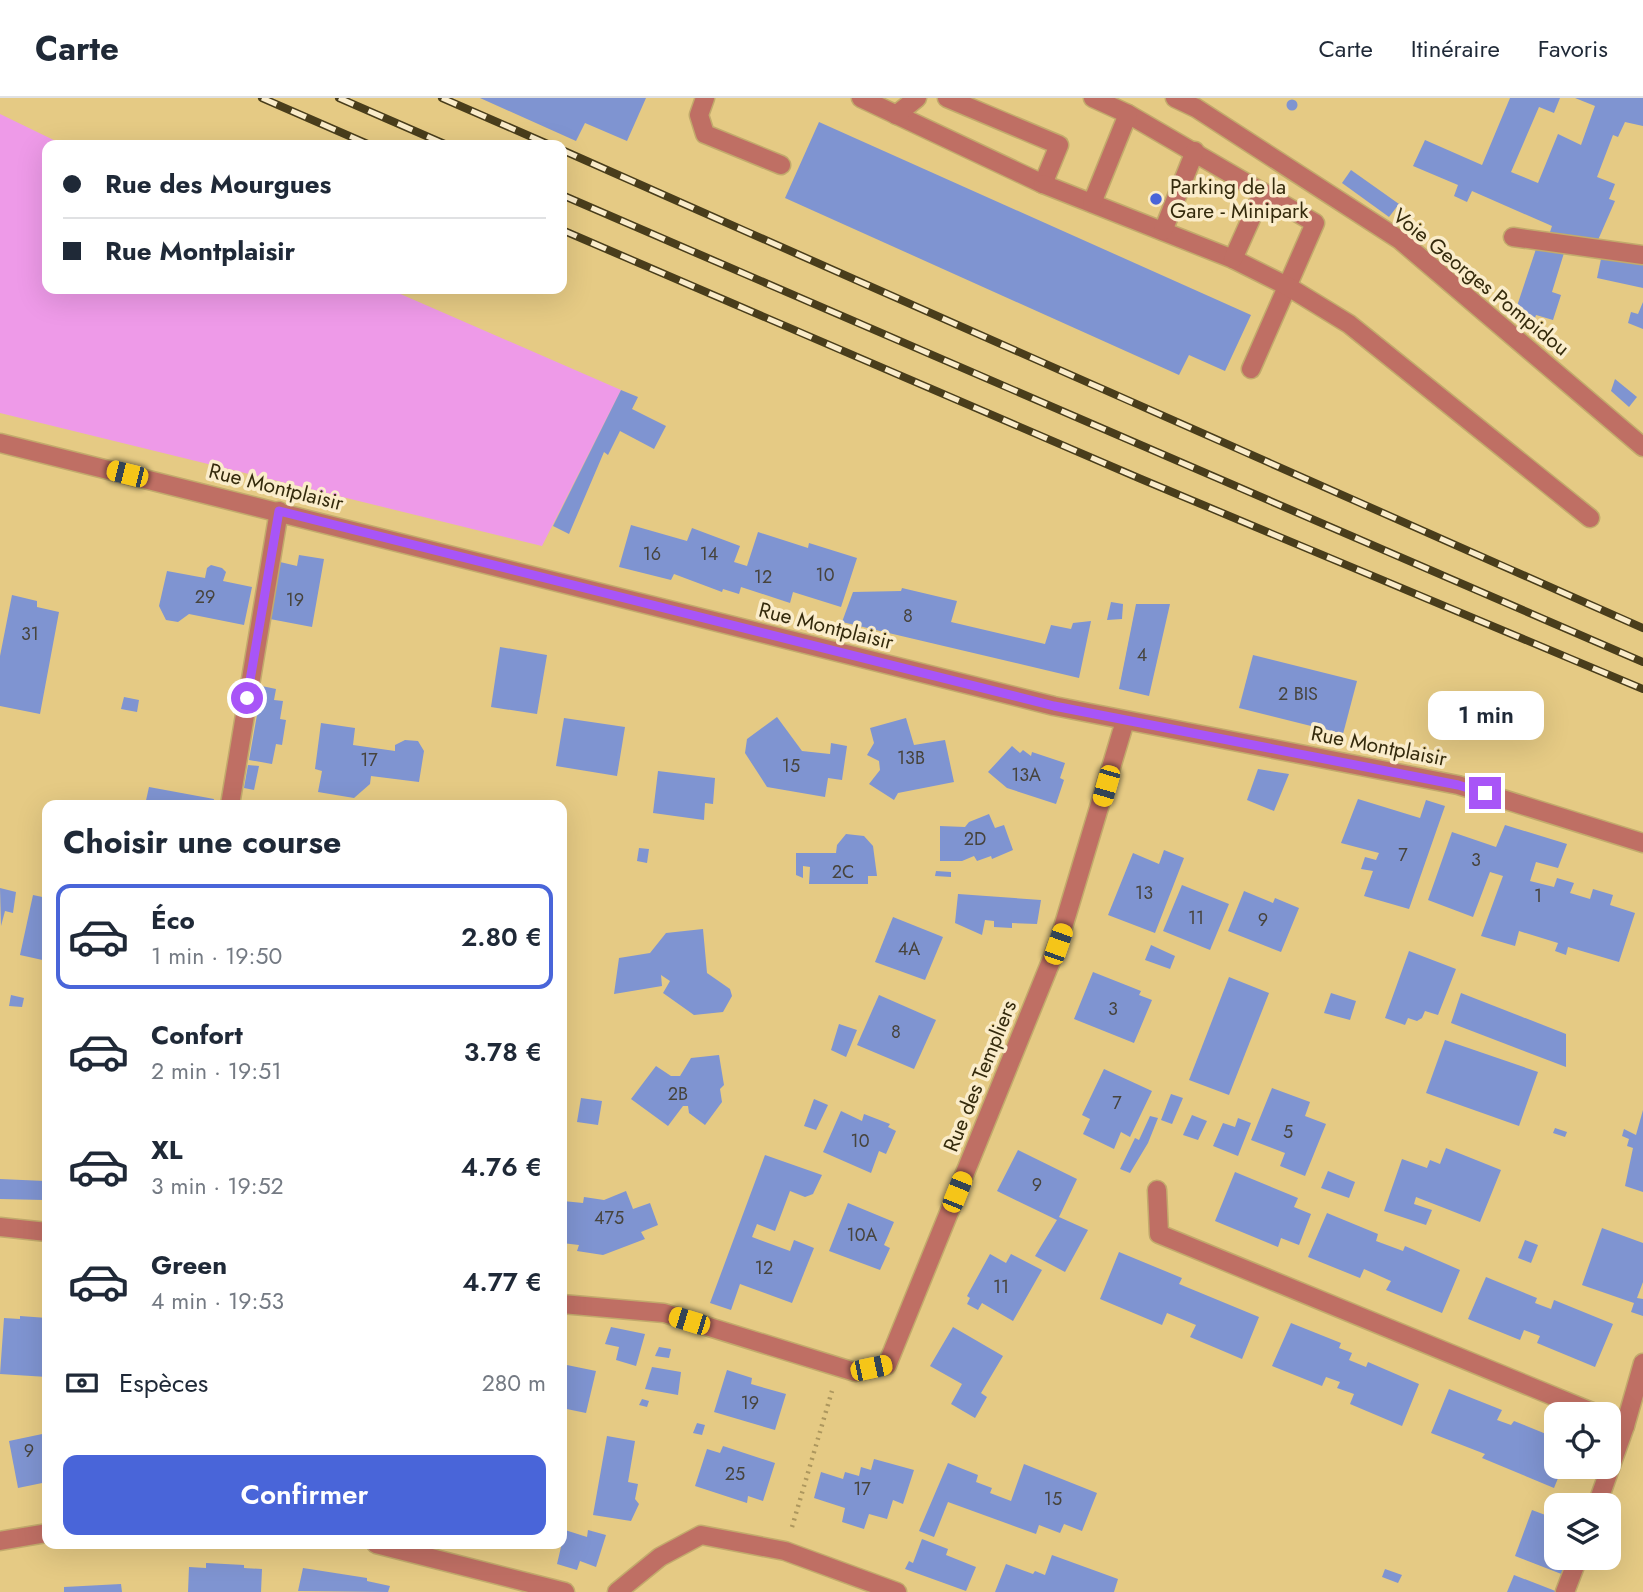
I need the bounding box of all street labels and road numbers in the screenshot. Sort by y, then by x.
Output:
street label: Voie Georges Pompidou [1386,201,1576,363]
street label: Rue Montplaisir [205,456,347,518]
street label: Rue Montplaisir [755,595,897,657]
street label: Rue Montplaisir [1308,718,1450,774]
street label: Rue des Templiers [936,996,1024,1156]

